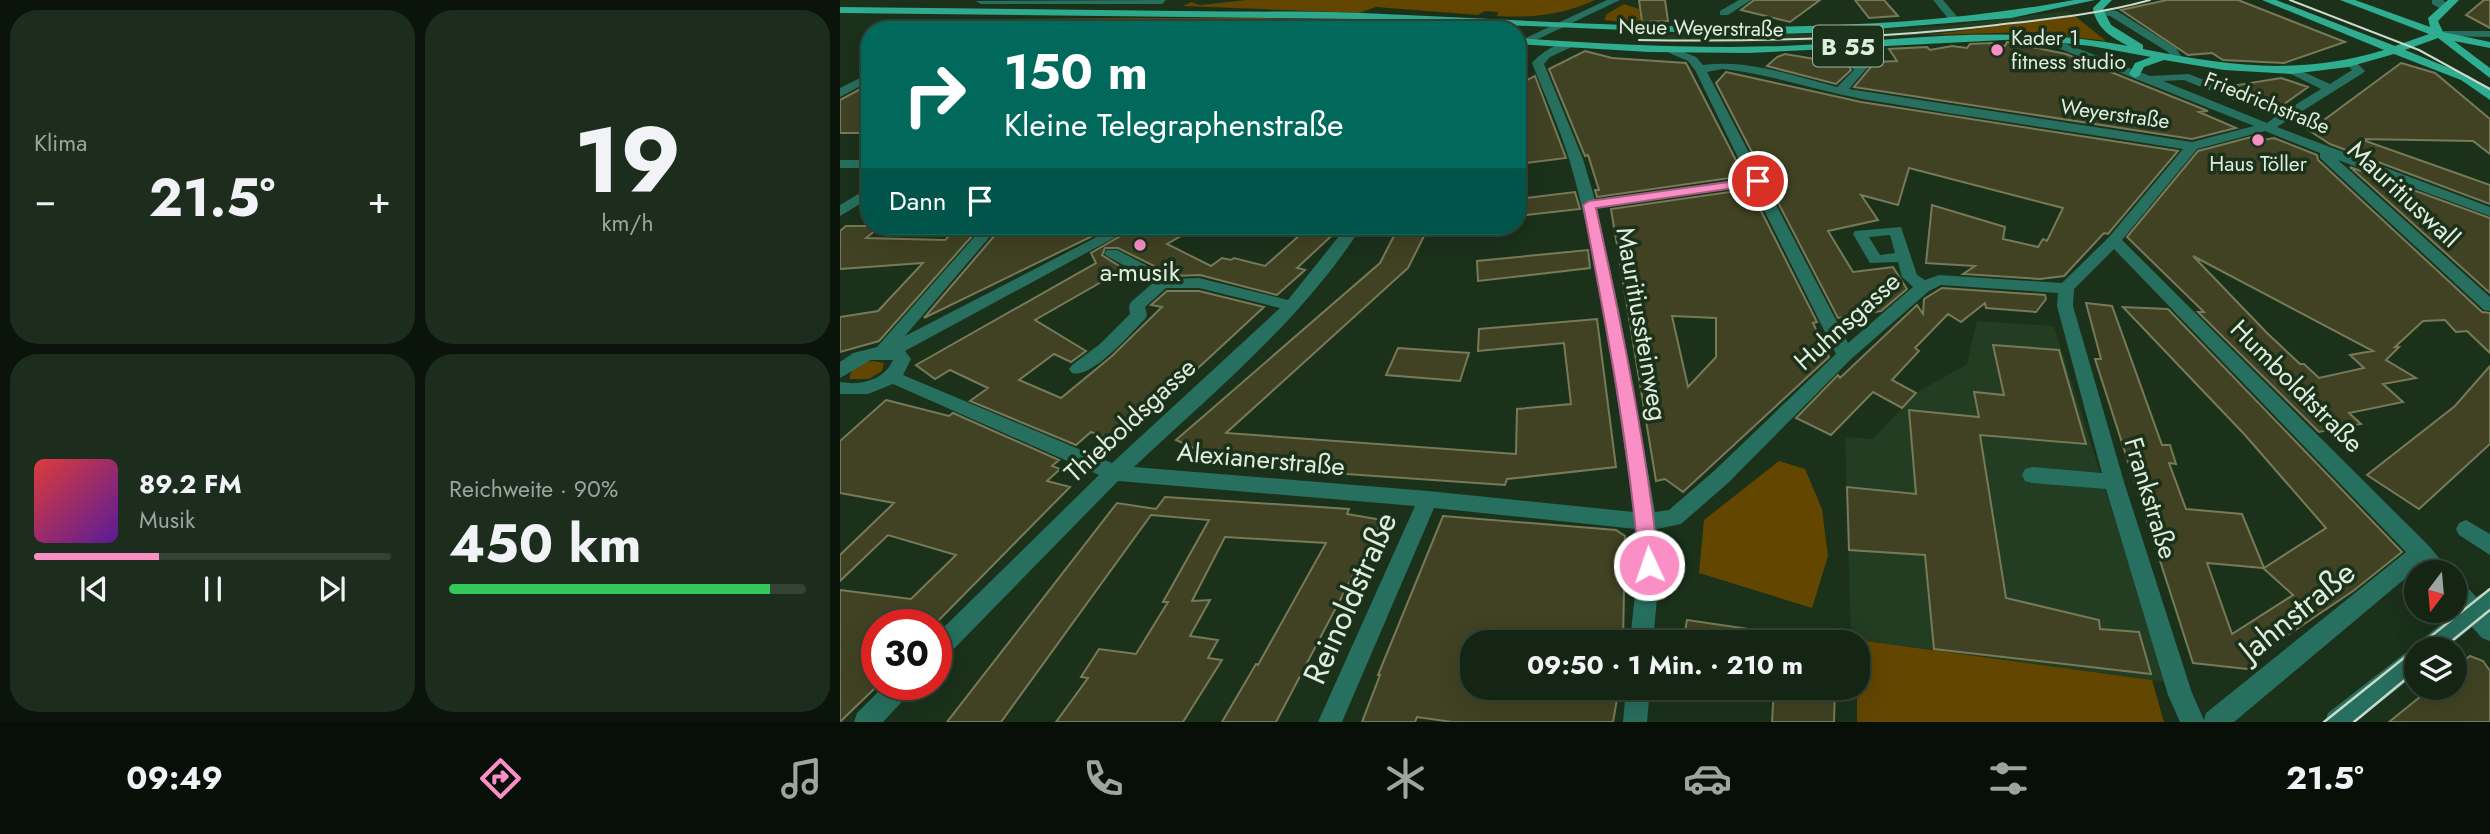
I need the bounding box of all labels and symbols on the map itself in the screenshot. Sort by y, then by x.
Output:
street label: Neue Weyerstraße [1618,12,1784,44]
place label: Kader 1 fitness studio [2011,23,2126,77]
road number: B 55 [1813,26,1883,66]
marker: Kader 1 fitness studio [1989,42,2005,58]
street label: Friedrichstraße [2200,64,2334,142]
street label: Weyerstraße [2058,91,2172,137]
marker: Haus Töller [2250,132,2266,148]
street label: Mauritiuswall [2339,132,2469,256]
place label: Haus Töller [2209,149,2308,179]
pin [1728,151,1788,211]
street label: Mauritiussteinweg [1606,224,1678,424]
marker: a-musik [1132,237,1148,253]
place label: a-musik [1100,253,1181,291]
street label: Huhnsgasse [1785,263,1909,379]
street label: Humboldtstraße [2222,311,2372,461]
street label: Thieboldsgasse [1056,349,1204,491]
street label: Alexianerstraße [1175,433,1347,485]
street label: Frankstraße [2115,433,2187,563]
street label: Reinoldstraße [1292,505,1408,691]
position arrow [1612,528,1686,602]
street label: Jahnstraße [2226,550,2365,675]
north arrow [2404,560,2468,623]
speed limit sign: 30 [861,609,952,700]

